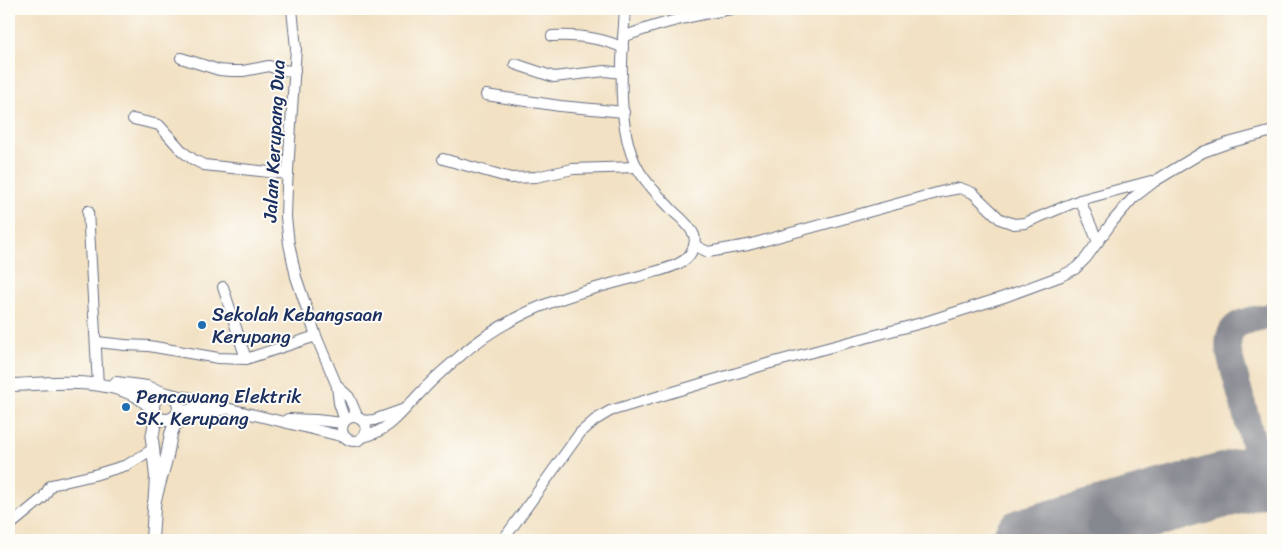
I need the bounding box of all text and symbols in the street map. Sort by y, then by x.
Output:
street label: Jalan Kerupang Dua [253,58,295,224]
place label: Sekolah Kebangsaan Kerupang [212,298,382,353]
marker: Sekolah Kebangsaan Kerupang [196,319,208,331]
place label: Pencawang Elektrik SK. Kerupang [136,380,302,435]
marker: Pencawang Elektrik SK. Kerupang [120,401,132,413]

